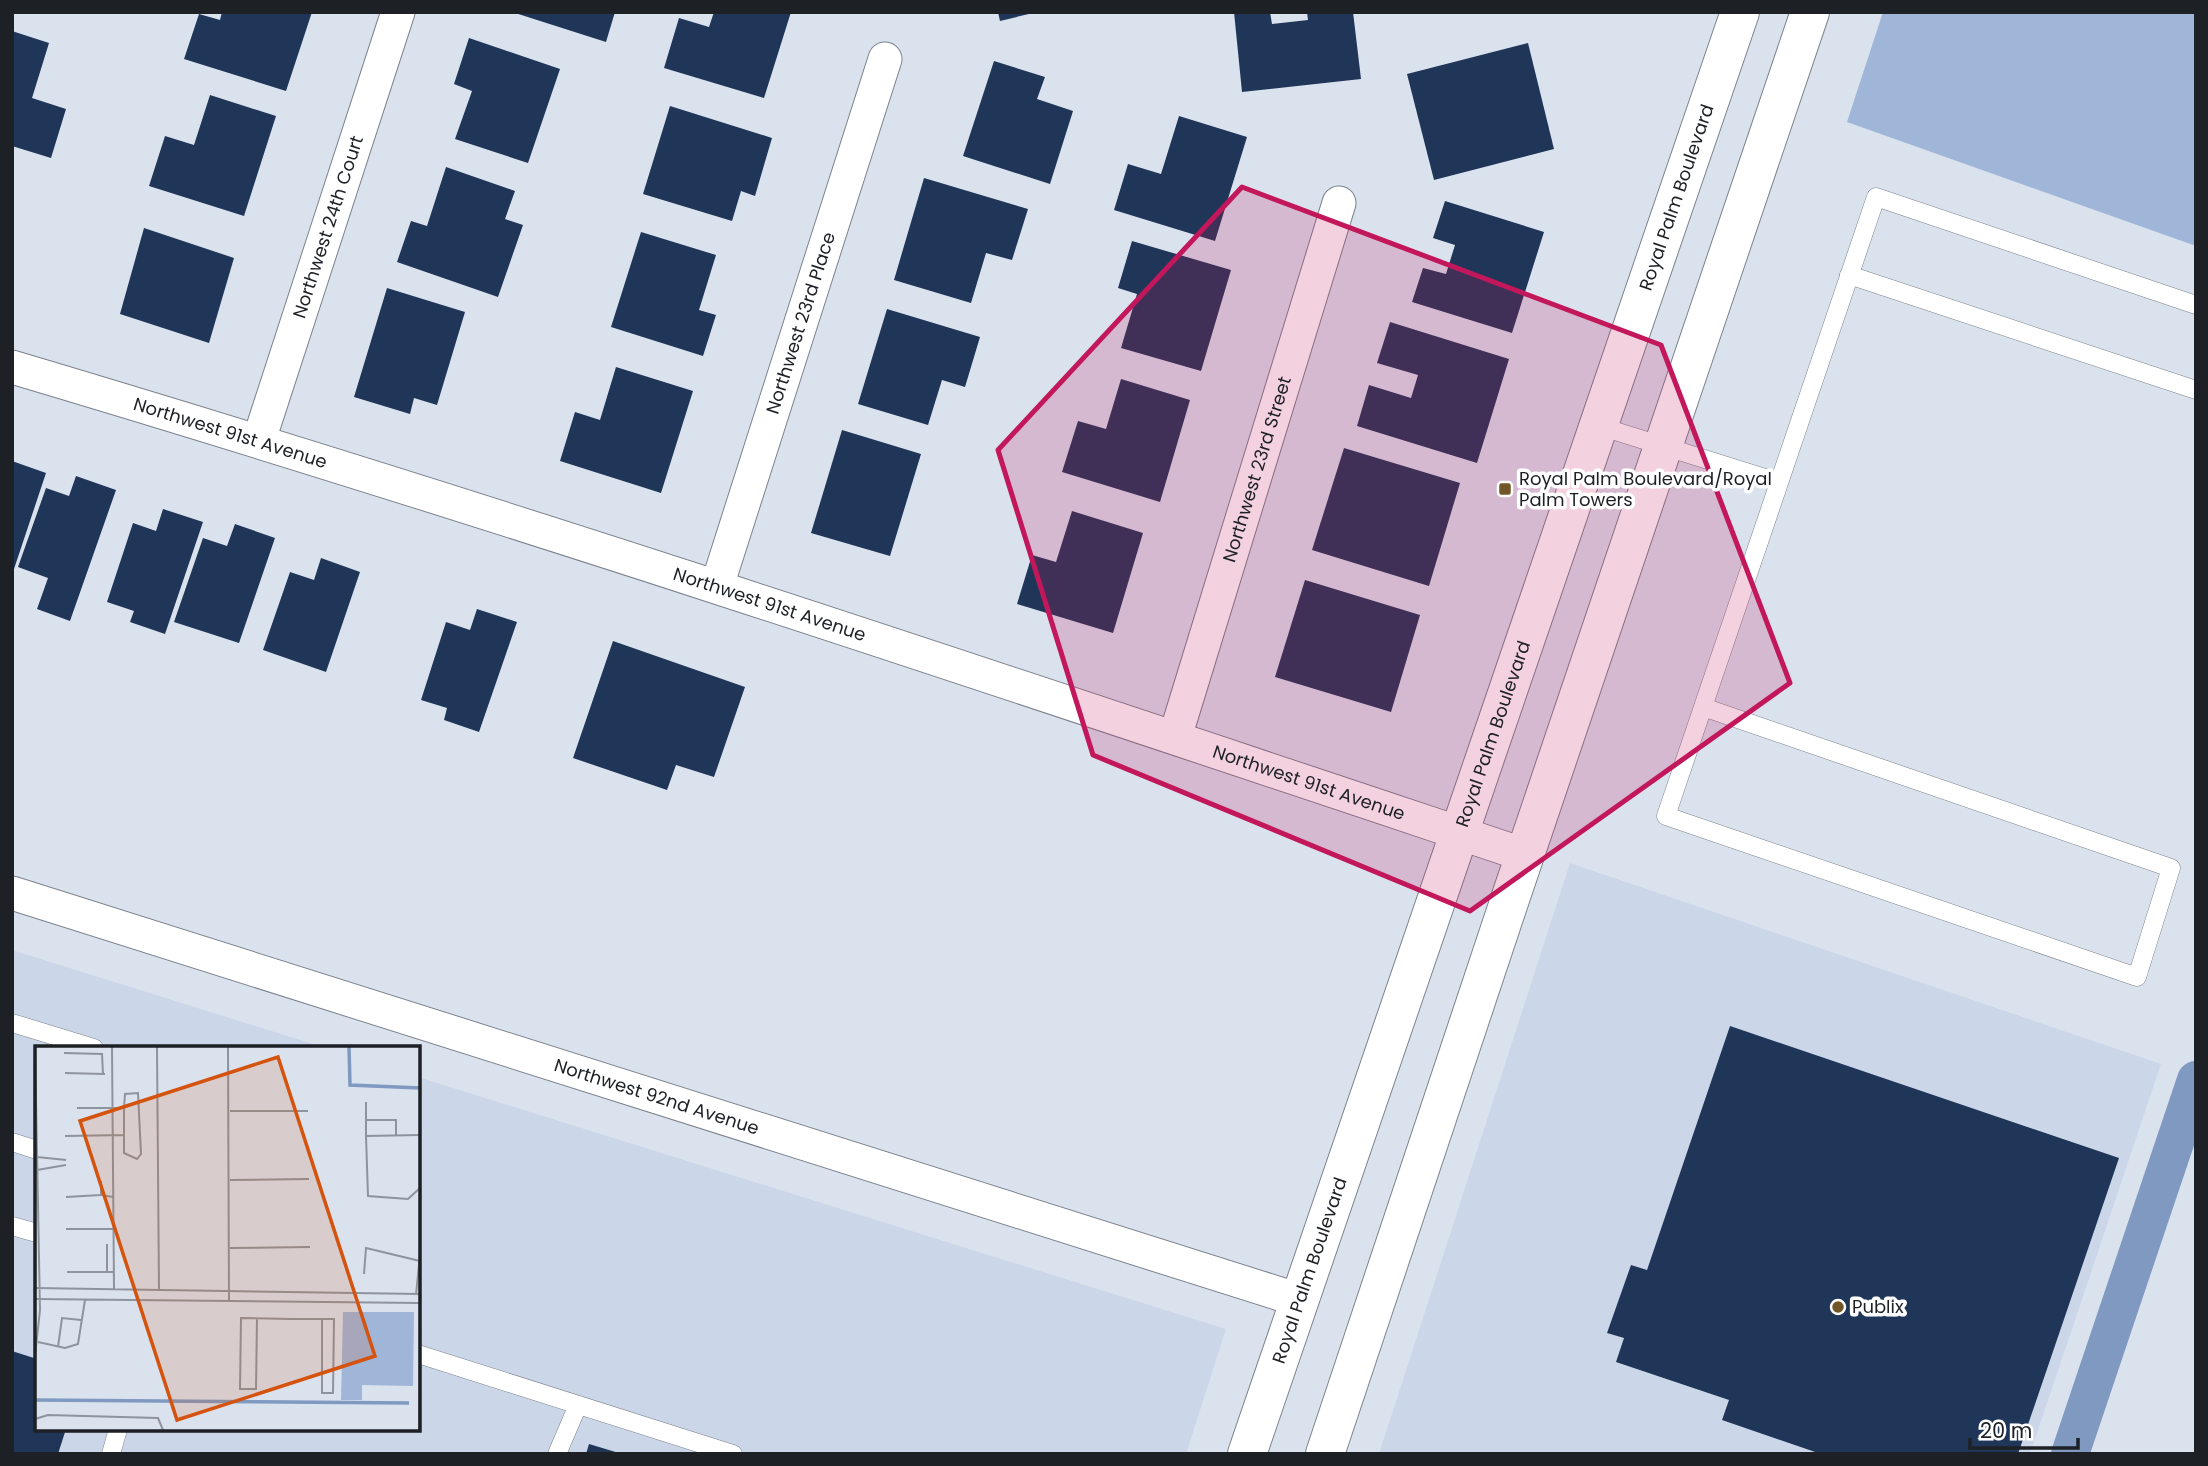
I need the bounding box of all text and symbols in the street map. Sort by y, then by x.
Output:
street label: Royal Palm Boulevard [1633,101,1720,294]
street label: Northwest 24th Court [286,132,369,321]
street label: Northwest 23rd Place [760,229,841,417]
street label: Northwest 23rd Street [1216,373,1297,565]
street label: Northwest 91st Avenue [131,391,330,474]
place label: Royal Palm Boulevard/Royal Palm Towers [1519,466,1772,512]
marker: Royal Palm Boulevard/Royal Palm Towers [1497,481,1513,497]
street label: Northwest 91st Avenue [670,561,869,647]
street label: Royal Palm Boulevard [1449,637,1536,830]
street label: Northwest 91st Avenue [1210,739,1408,826]
inset map [35,1046,420,1431]
street label: Northwest 92nd Avenue [551,1052,762,1140]
street label: Royal Palm Boulevard [1266,1174,1353,1367]
place label: Publix [1852,1294,1904,1319]
marker: Publix [1830,1299,1846,1315]
scale bar [1970,1406,2078,1450]
text: 20 m [1980,1416,2033,1445]

